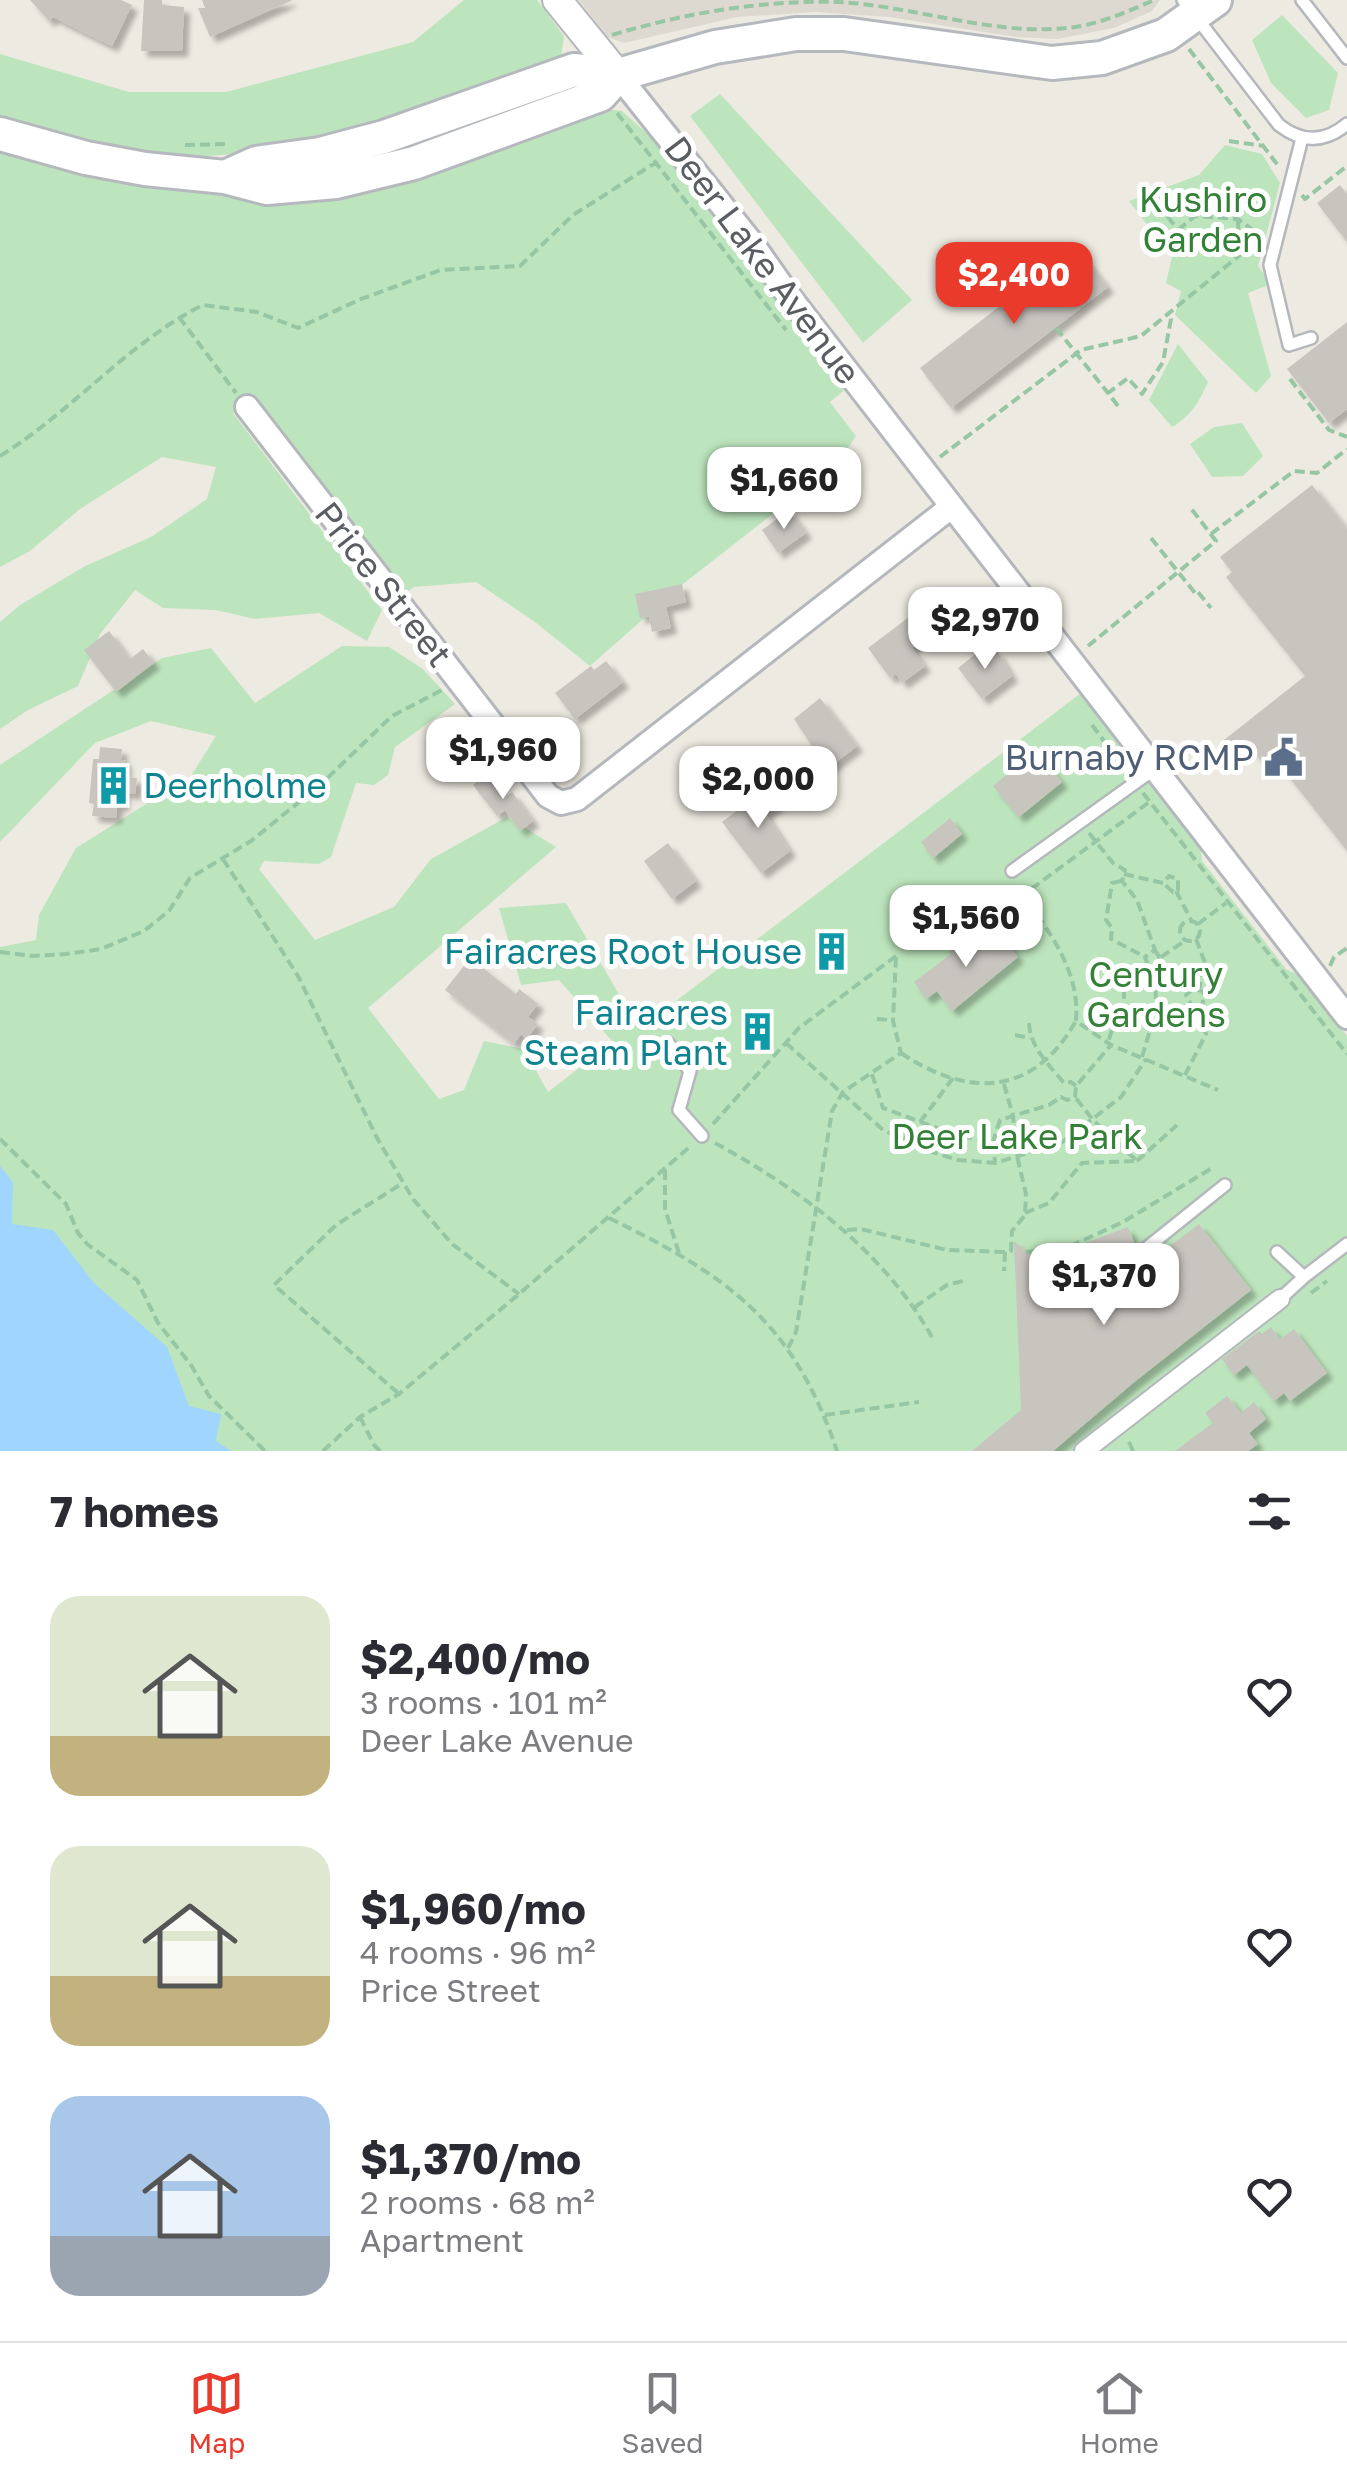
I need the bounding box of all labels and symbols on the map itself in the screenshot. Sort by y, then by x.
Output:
street label: Deer Lake Avenue [656,128,870,392]
park label: Kushiro Garden [1139,178,1267,260]
pin: $2,400 [933,242,1095,327]
pin: $1,660 [703,447,865,532]
street label: Price Street [307,493,461,675]
pin: $2,970 [904,587,1066,672]
pin: $1,960 [422,717,584,802]
place label: Burnaby RCMP [1005,736,1254,778]
public building icon: Burnaby RCMP [1263,736,1305,778]
pin: $2,000 [677,746,839,831]
building icon: Deerholme [92,764,134,806]
place label: Deerholme [143,764,327,806]
pin: $1,560 [885,885,1047,970]
place label: Fairacres Root House [444,930,802,972]
building icon: Fairacres Root House [811,930,853,972]
park label: Century Gardens [1086,953,1226,1035]
place label: Fairacres Steam Plant [523,991,728,1073]
building icon: Fairacres Steam Plant [737,1011,779,1053]
park label: Deer Lake Park [891,1115,1143,1157]
pin: $1,370 [1023,1243,1185,1328]

